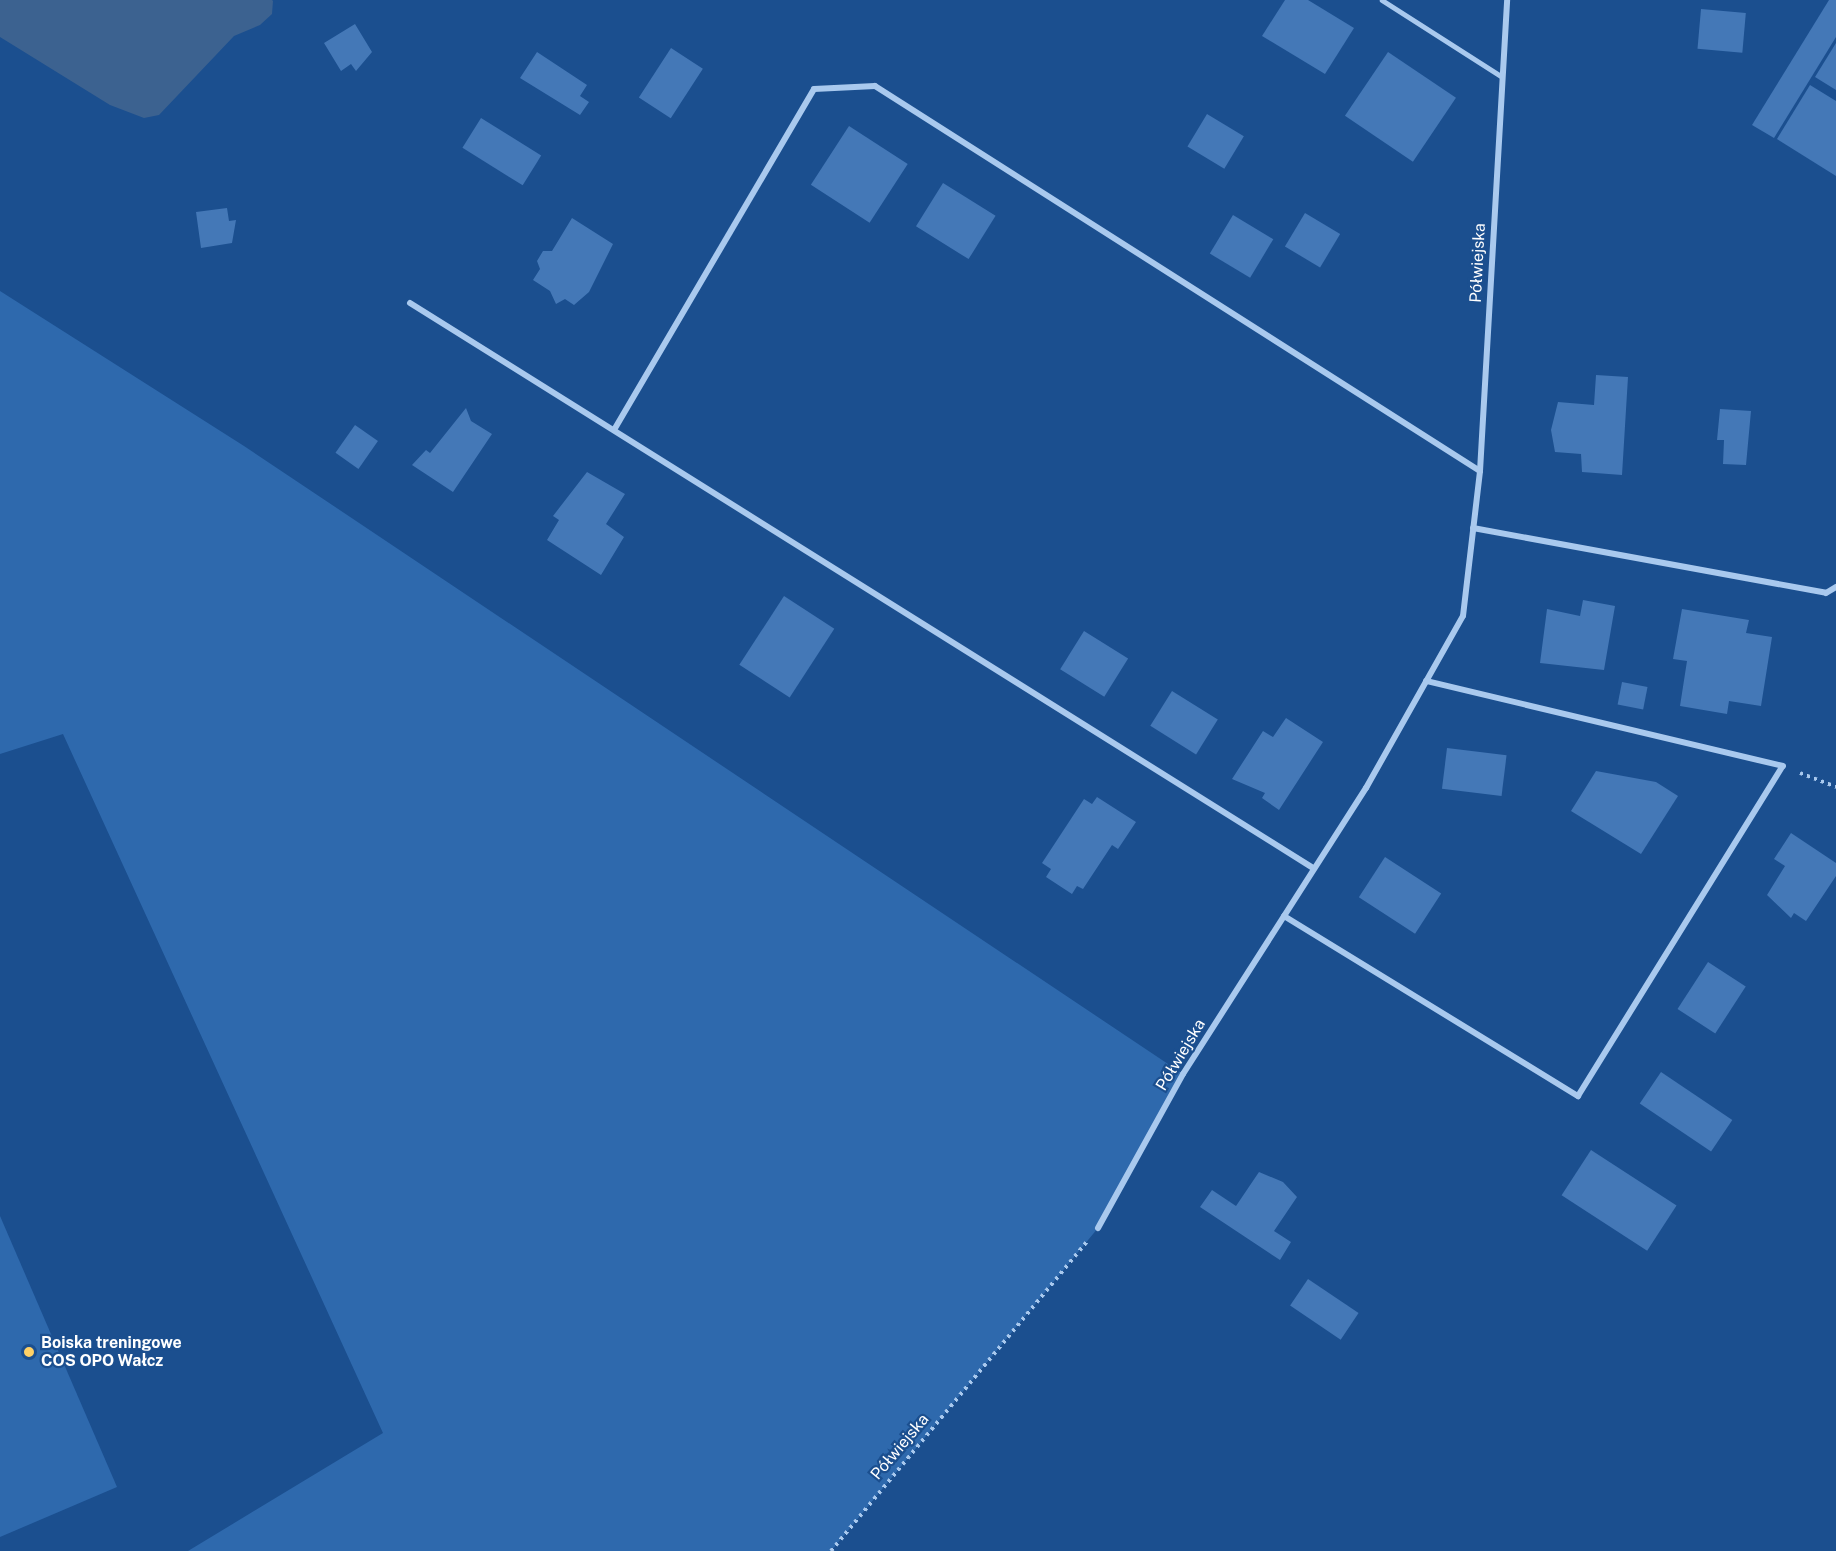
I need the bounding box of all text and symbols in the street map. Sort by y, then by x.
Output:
street label: Półwiejska [1466,223,1490,303]
street label: Półwiejska [1152,1016,1210,1094]
place label: Boiska treningowe COS OPO Wałcz [41,1333,182,1371]
marker: Boiska treningowe COS OPO Wałcz [22,1345,36,1359]
street label: Półwiejska [867,1410,933,1484]

